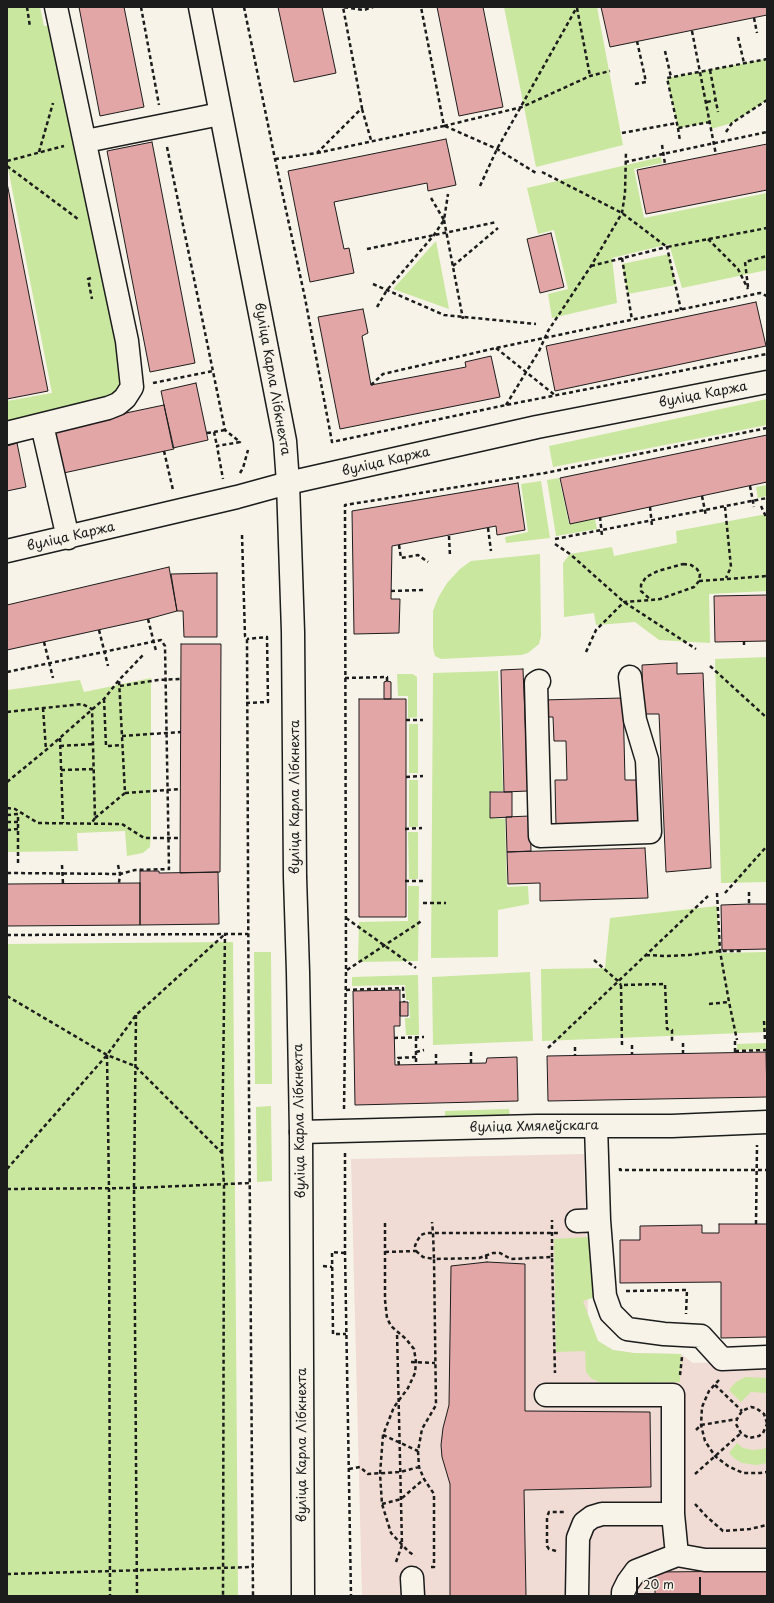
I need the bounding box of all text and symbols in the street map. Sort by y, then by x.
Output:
street label: вуліца Карла Лібкнехта [251,302,293,456]
street label: вуліца Каржа [657,379,749,411]
street label: вуліца Каржа [341,444,431,480]
street label: вуліца Каржа [26,519,116,555]
street label: вуліца Карла Лібкнехта [287,720,303,874]
street label: вуліца Карла Лібкнехта [291,1044,309,1198]
street label: вуліца Хмялеўскага [469,1118,599,1136]
street label: вуліца Карла Лібкнехта [294,1368,310,1522]
scale bar [638,1569,703,1595]
text: 20 m [643,1575,674,1593]

